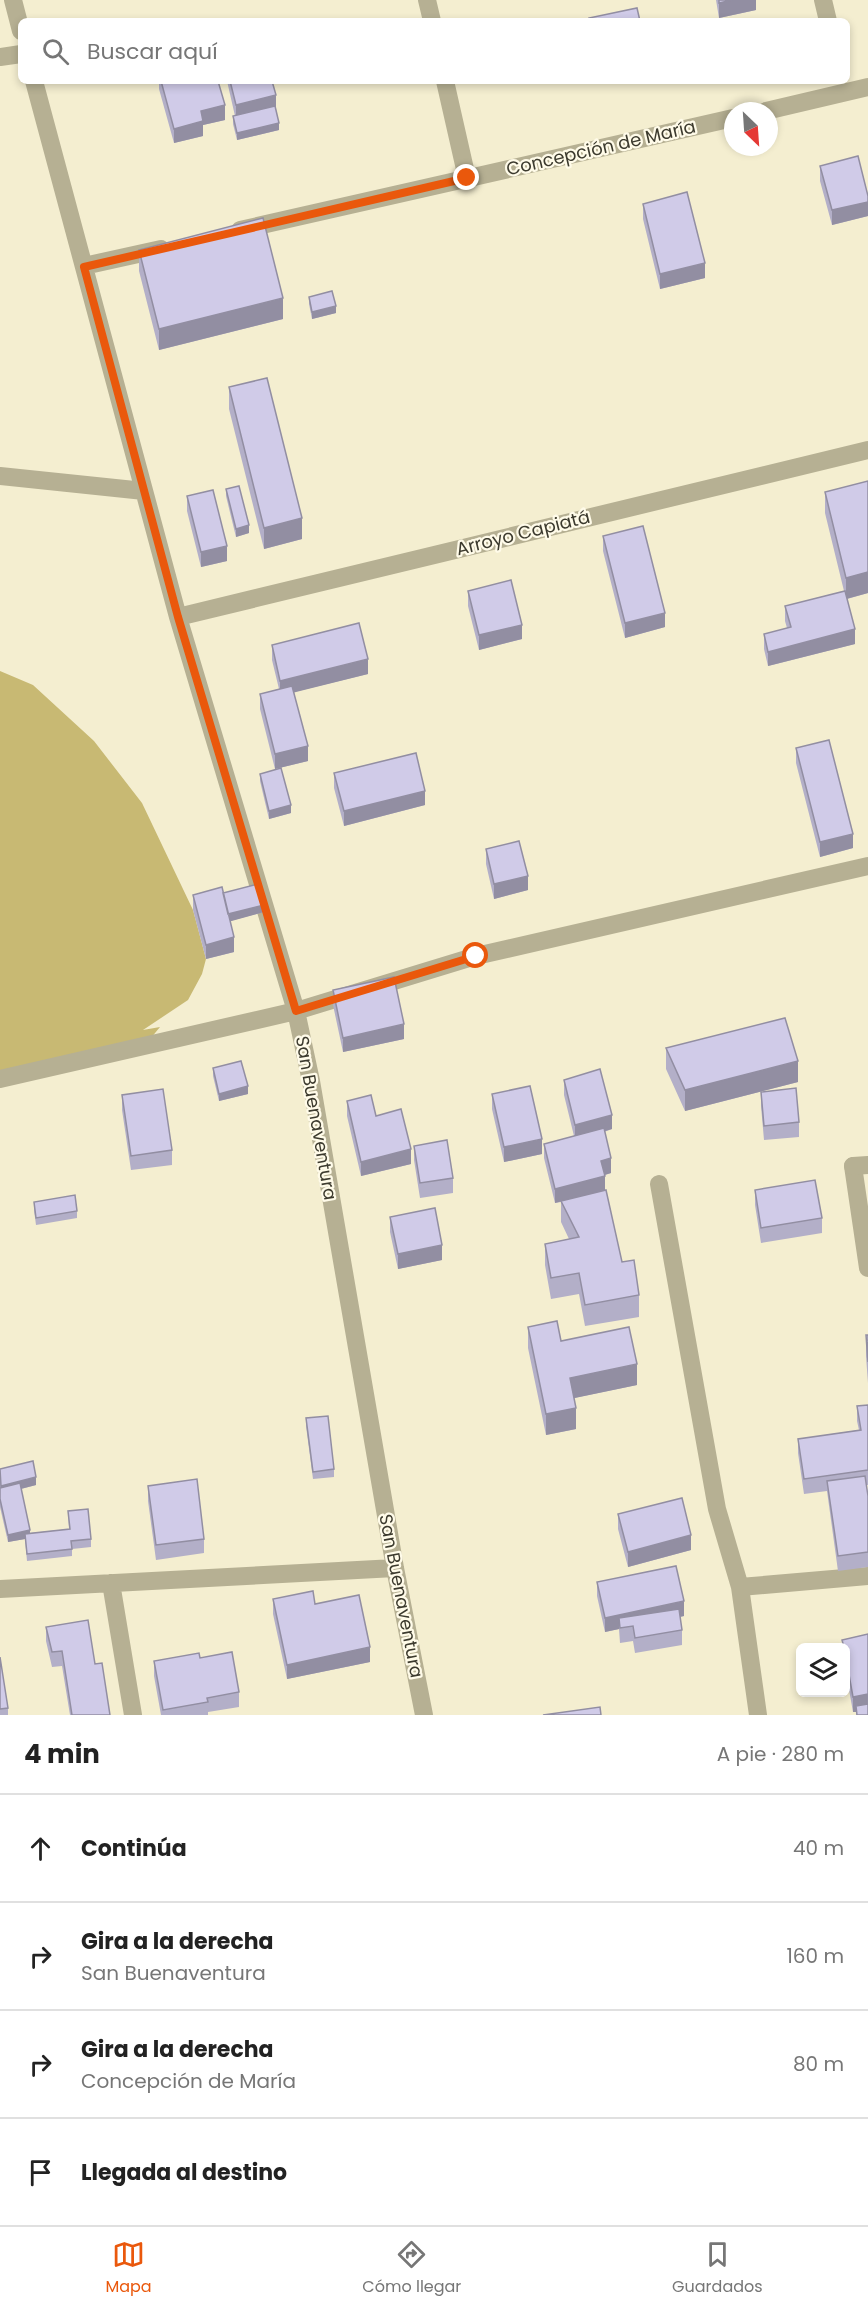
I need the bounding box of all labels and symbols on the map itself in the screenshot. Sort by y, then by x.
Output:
north arrow [724,102,778,156]
street label: Concepción de María [504,114,698,181]
route end [453,164,479,190]
street label: Arroyo Capiatá [453,504,592,561]
route start [462,942,488,968]
street label: San Buenaventura [290,1034,343,1202]
street label: San Buenaventura [373,1512,430,1680]

